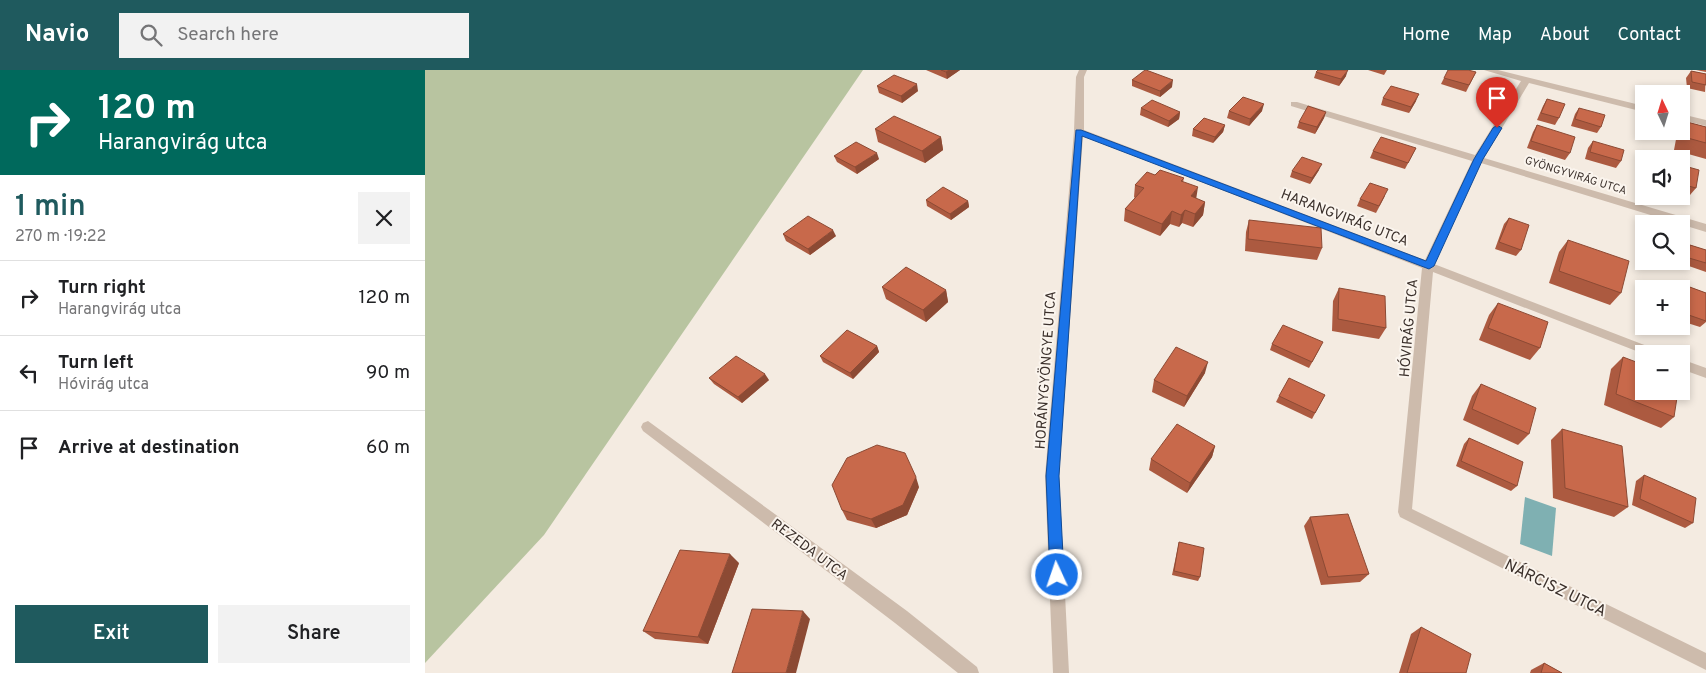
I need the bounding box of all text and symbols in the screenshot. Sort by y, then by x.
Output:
search box [119,13,469,58]
text: Navio [25,20,89,50]
icon: search [137,21,165,49]
text: Search here [177,23,279,47]
text: Home [1402,24,1450,47]
text: Map [1478,24,1512,47]
text: About [1540,24,1589,47]
text: Contact [1617,24,1681,47]
pin [1476,77,1518,128]
icon: arrive [1483,84,1511,112]
north arrow [1635,85,1690,140]
map controls [1635,85,1690,400]
text: 120 m [98,87,196,131]
icon: right [15,90,80,155]
text: Harangvirág utca [98,130,267,157]
button: sound [1635,150,1690,205]
street label: GYÖNGYVIRÁG UTCA [1523,153,1629,198]
street label: HARANGVIRÁG UTCA [1278,185,1411,251]
text: 1 min [15,189,86,226]
button: close [358,192,410,244]
button: search [1635,215,1690,270]
text: 270 m · 19:22 [15,227,106,247]
text: Turn right [58,276,146,300]
street label: HÓVIRÁG UTCA [1396,278,1422,378]
button: + [1635,280,1690,335]
icon: right [15,284,43,312]
text: 120 m [359,286,410,310]
street label: HORÁNYGYÖNGYE UTCA [1031,290,1061,450]
text: Harangvirág utca [58,300,181,320]
button: − [1635,345,1690,400]
text: Turn left [58,351,134,375]
icon: left [15,359,43,387]
text: 90 m [366,361,410,385]
text: Hóvirág utca [58,375,149,395]
icon: arrive [15,434,43,462]
text: Arrive at destination [58,436,239,460]
text: 60 m [366,436,410,460]
street label: REZEDA UTCA [767,516,851,585]
position arrow [1030,548,1082,600]
street label: NÁRCISZ UTCA [1501,554,1610,622]
button: Exit [15,605,208,663]
button: Share [218,605,410,663]

